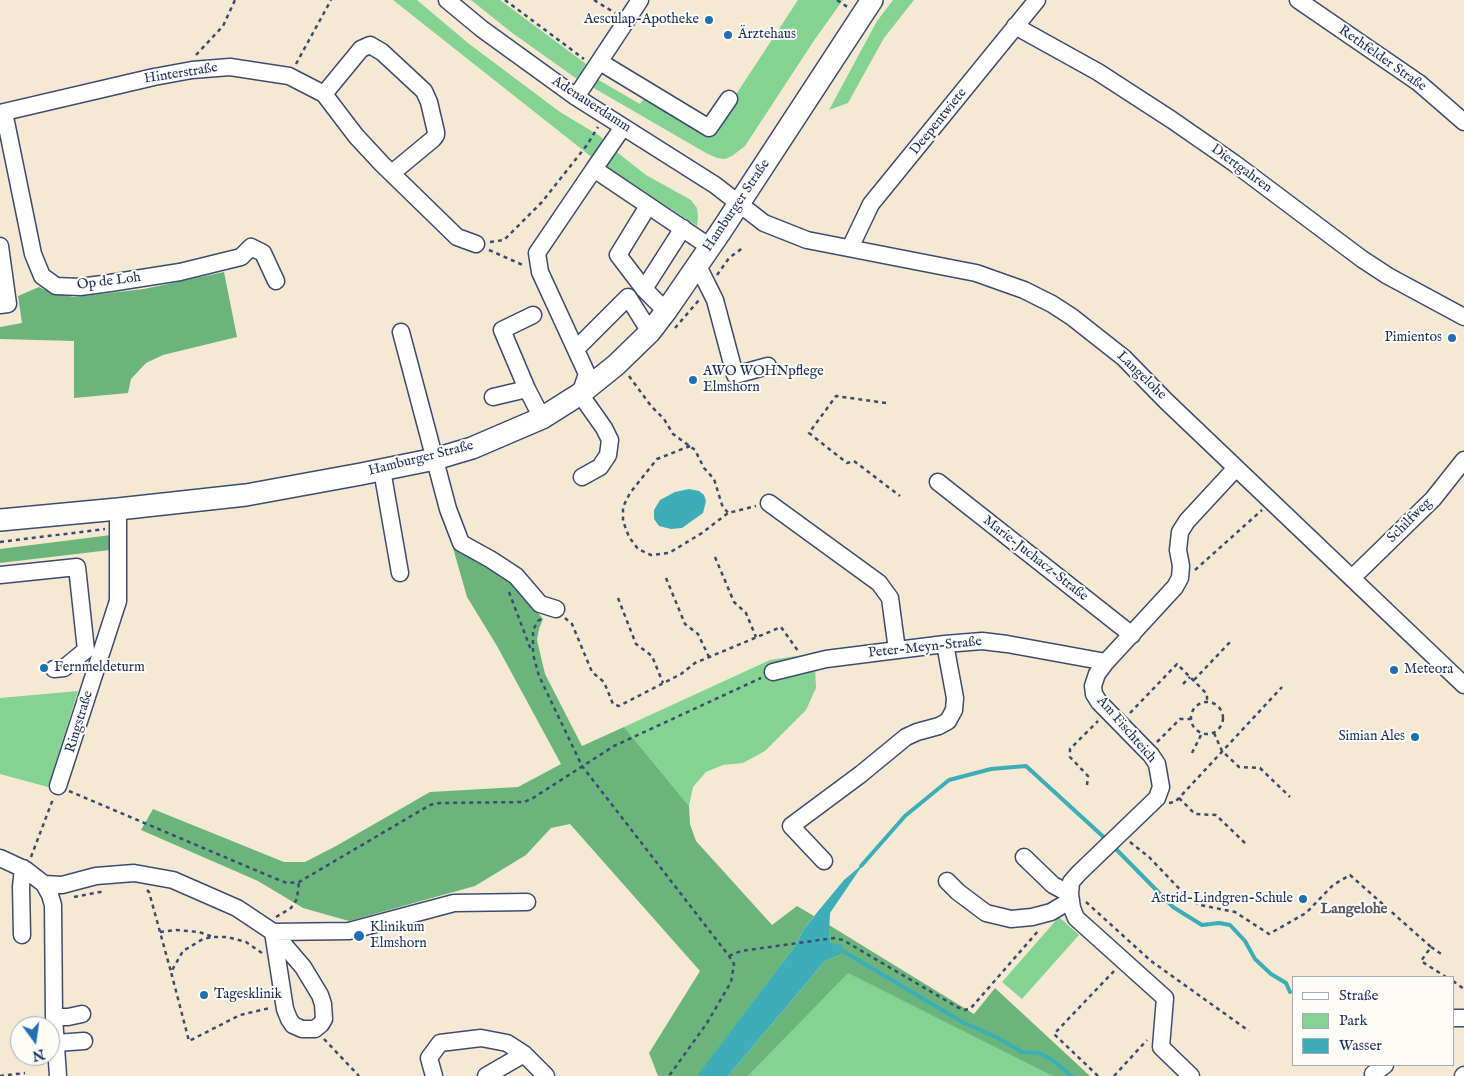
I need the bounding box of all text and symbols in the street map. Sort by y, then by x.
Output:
place label: Aesculap-Apotheke [584,12,699,28]
marker: Aesculap-Apotheke [703,14,715,26]
street label: Rethfelder Straße [1335,22,1429,96]
place label: Ärztehaus [738,27,796,43]
marker: Ärztehaus [722,29,734,41]
street label: Hinterstraße [143,60,219,88]
street label: Adenauerdamm [548,73,634,137]
street label: Deepentwiete [907,85,971,159]
street label: Diertgahren [1207,141,1275,197]
street label: Hamburger Straße [700,157,774,255]
street label: Op de Loh [76,270,142,294]
place label: Pimientos [1385,330,1442,346]
marker: Pimientos [1446,332,1458,344]
street label: Langelohe [1113,348,1169,404]
place label: AWO WOHNpflege Elmshorn [703,364,824,397]
marker: AWO WOHNpflege Elmshorn [687,374,699,386]
street label: Hamburger Straße [367,438,475,480]
street label: Schilfweg [1384,495,1436,547]
street label: Marie-Juchacz-Straße [979,513,1091,605]
street label: Peter-Meyn-Straße [867,634,983,662]
place label: Fernmeldeturm [54,660,145,676]
marker: Fernmeldeturm [38,662,50,674]
place label: Meteora [1404,662,1453,678]
marker: Meteora [1388,664,1400,676]
street label: Ringstraße [63,689,97,755]
street label: Am Fischteich [1093,693,1159,767]
place label: Simian Ales [1338,729,1405,745]
marker: Simian Ales [1409,731,1421,743]
place label: Astrid-Lindgren-Schule [1151,891,1293,907]
marker: Astrid-Lindgren-Schule [1297,893,1309,905]
district label: Langelohe [1320,901,1388,919]
place label: Klinikum Elmshorn [370,920,427,952]
marker: Klinikum Elmshorn [352,929,366,943]
legend [1292,976,1454,1066]
text: Straße [1339,986,1378,1005]
place label: Tagesklinik [214,987,282,1003]
marker: Tagesklinik [198,989,210,1001]
text: Park [1339,1011,1368,1030]
north arrow [10,1016,60,1066]
text: Wasser [1339,1036,1382,1055]
text: N [30,1044,46,1065]

